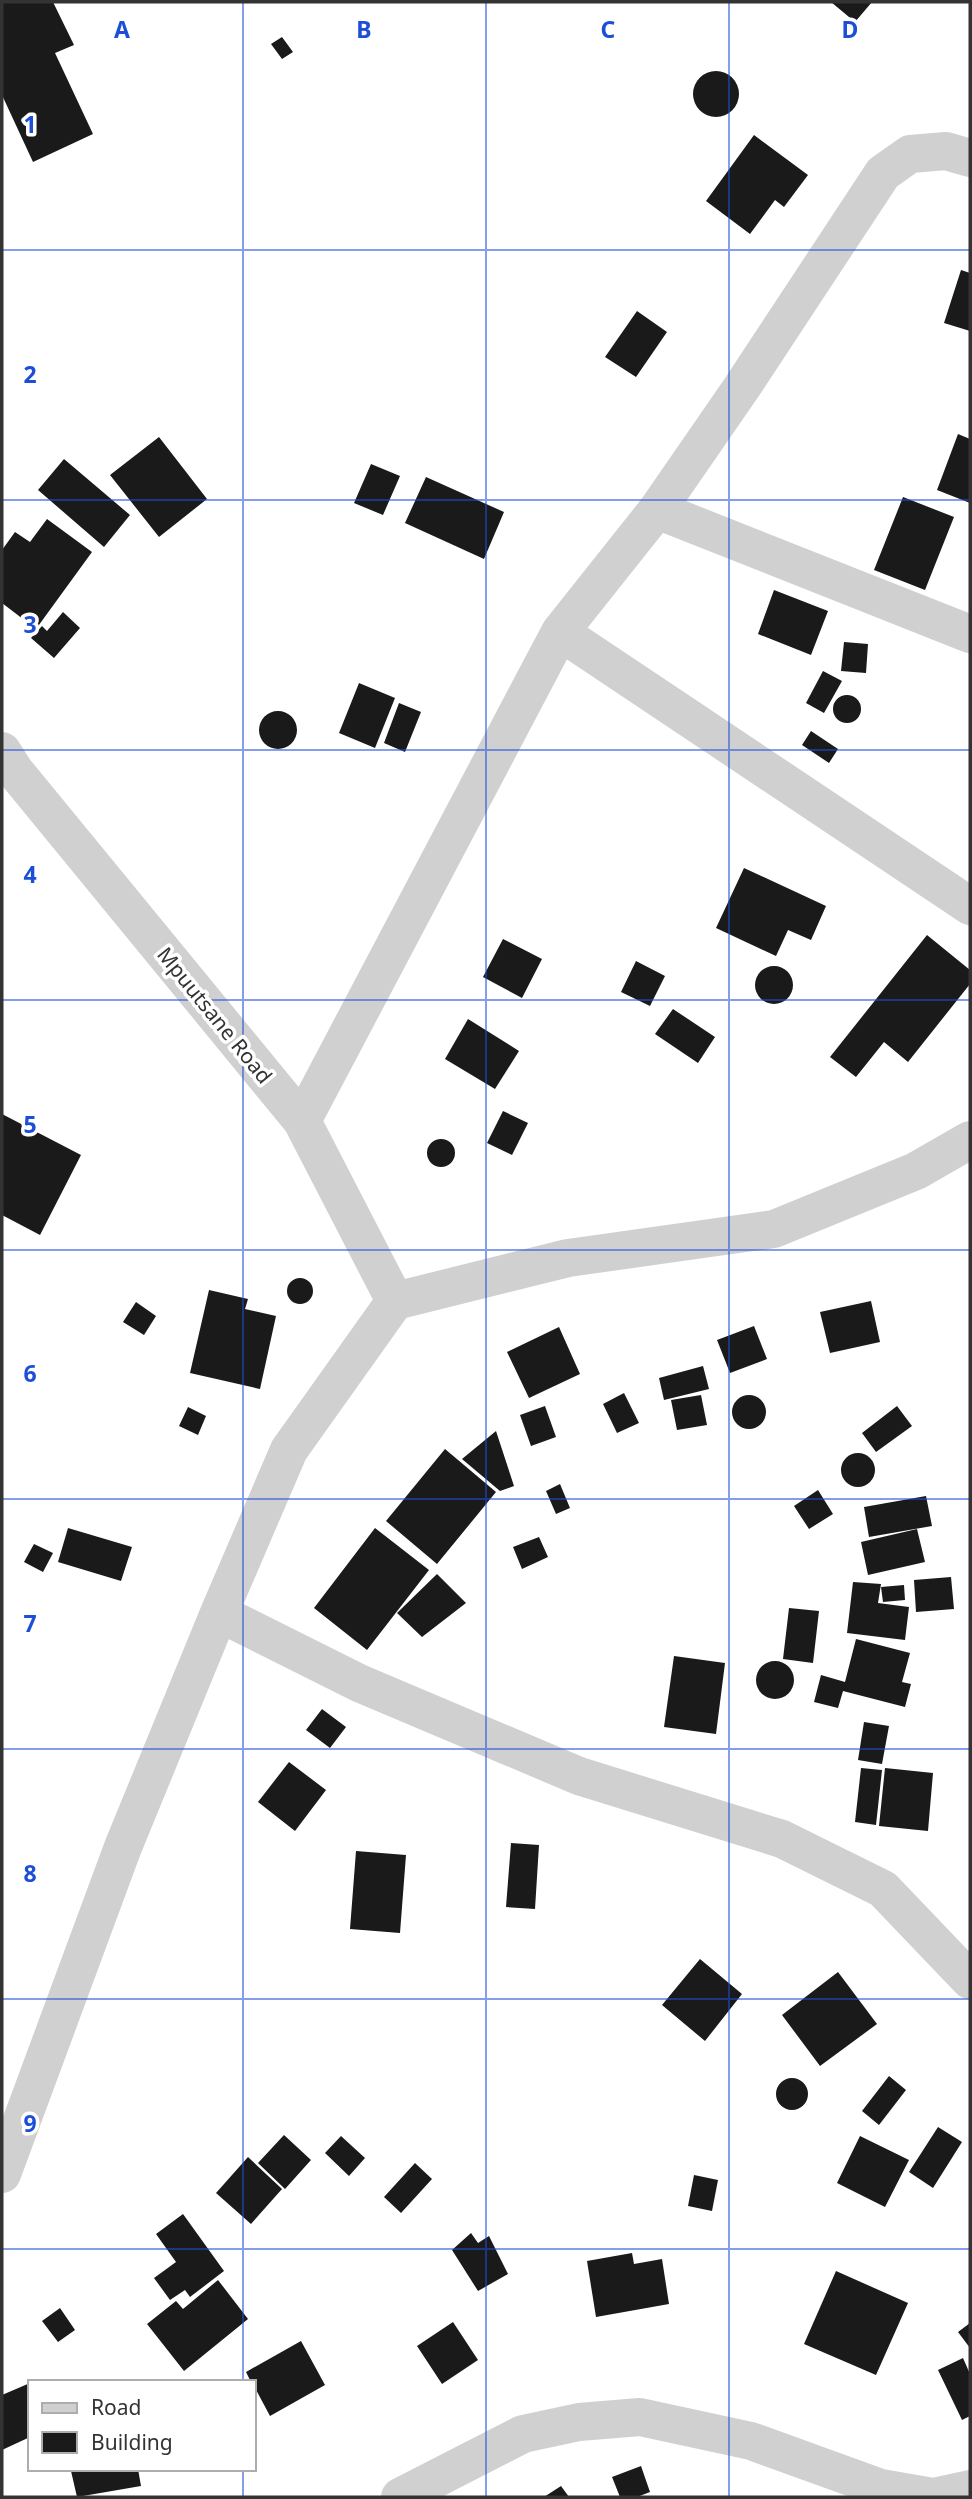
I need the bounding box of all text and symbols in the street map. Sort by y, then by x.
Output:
text: A [114,13,130,45]
text: B [356,13,372,45]
text: C [601,13,616,45]
text: D [842,13,858,45]
text: 1 [23,108,37,140]
text: 2 [23,358,37,390]
text: 3 [23,608,37,640]
text: 4 [23,858,37,890]
street label: Mpuutsane Road [151,941,279,1089]
text: 5 [23,1108,37,1140]
text: 6 [23,1357,37,1389]
text: 7 [23,1607,37,1639]
text: 8 [23,1857,37,1889]
text: 9 [23,2107,37,2139]
legend [28,2380,256,2471]
text: Road [91,2393,141,2421]
text: Building [91,2428,173,2456]

